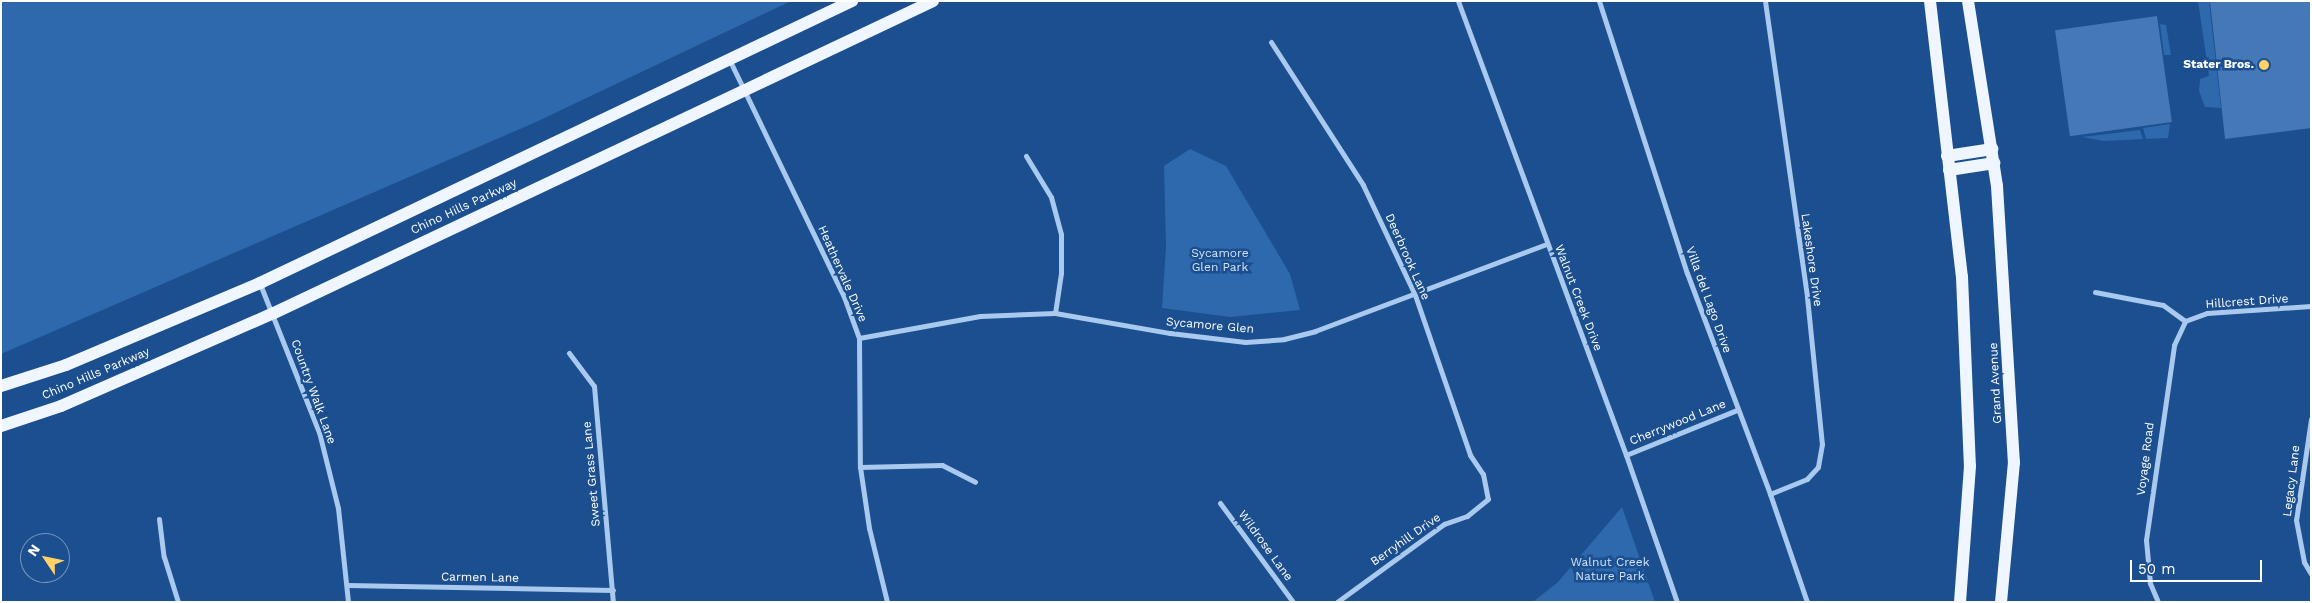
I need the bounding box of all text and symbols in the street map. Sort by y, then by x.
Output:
place label: Stater Bros. [2183,58,2254,72]
marker: Stater Bros. [2258,59,2270,71]
street label: Chino Hills Parkway [409,176,519,238]
street label: Deerbrook Lane [1381,211,1433,303]
street label: Lakeshore Drive [1797,212,1825,308]
street label: Heathervale Drive [814,224,870,324]
street label: Walnut Creek Drive [1551,243,1605,353]
street label: Villa del Lago Drive [1682,244,1734,356]
park label: Sycamore Glen Park [1191,247,1249,275]
street label: Hillcrest Drive [2205,292,2289,312]
street label: Sycamore Glen [1165,315,1255,337]
street label: Country Walk Lane [287,337,339,447]
street label: Grand Avenue [1987,342,2005,424]
street label: Chino Hills Parkway [40,345,152,403]
street label: Cherrywood Lane [1628,397,1728,449]
street label: Sweet Grass Lane [580,421,604,527]
street label: Voyage Road [2134,422,2158,496]
street label: Legacy Lane [2280,444,2304,518]
street label: Wildrose Lane [1235,508,1295,584]
street label: Berryhill Drive [1368,510,1444,570]
north arrow [20,533,70,583]
text: N [24,541,43,559]
scale bar [2132,550,2264,582]
park label: Walnut Creek Nature Park [1570,556,1650,584]
text: 50 m [2138,560,2175,578]
street label: Carmen Lane [441,570,519,586]

